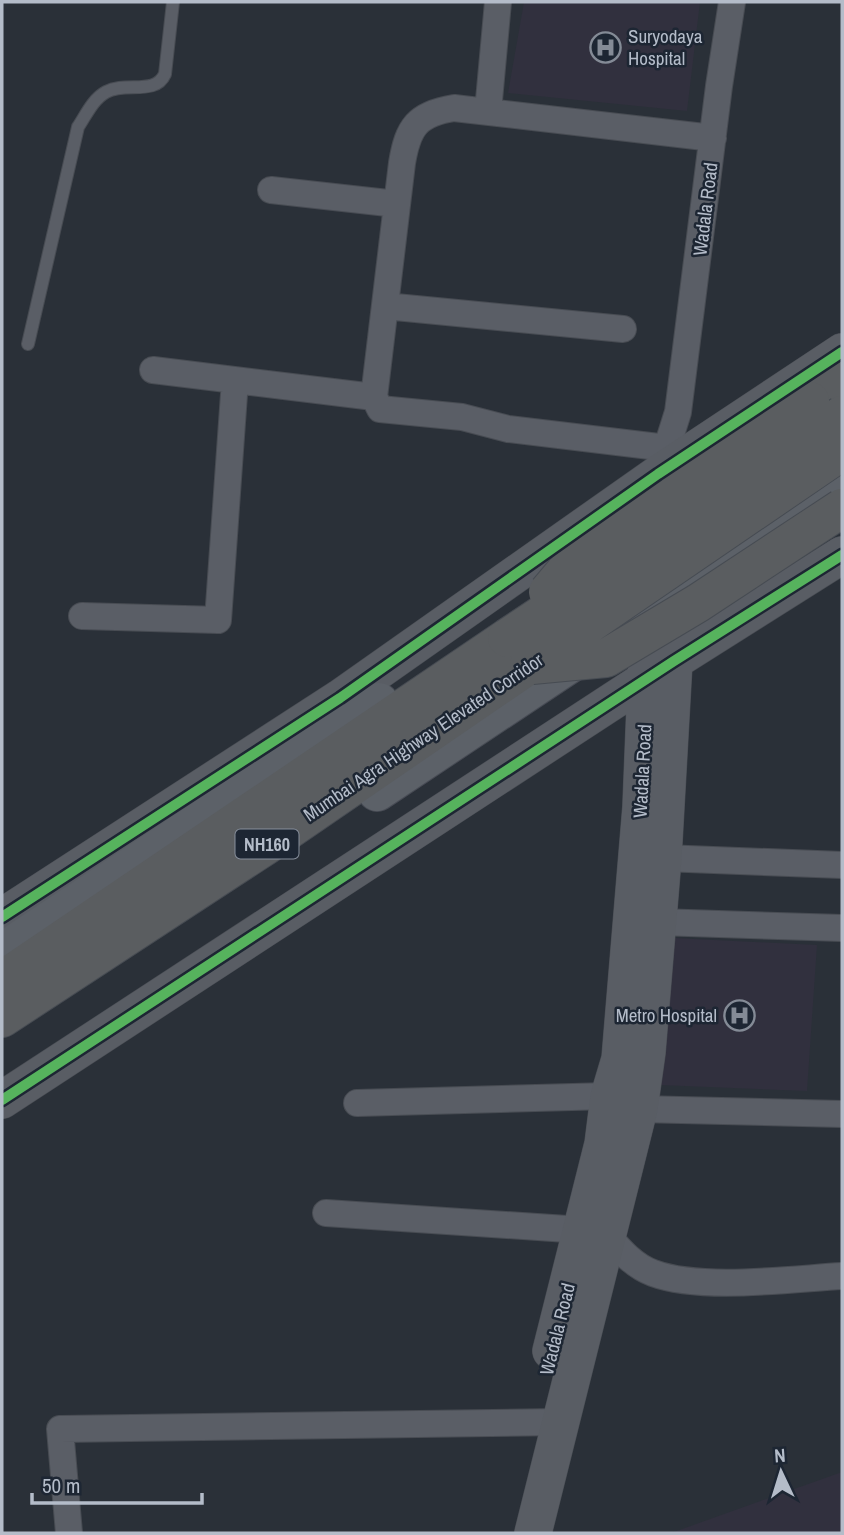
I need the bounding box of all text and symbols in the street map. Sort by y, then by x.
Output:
place label: Suryodaya Hospital [628,23,703,71]
hospital icon: Suryodaya Hospital [588,30,622,64]
street label: Wadala Road [686,161,724,257]
street label: Mumbai Agra Highway Elevated Corridor [298,646,549,827]
street label: Wadala Road [627,723,657,819]
road number: NH160 [236,830,298,858]
hospital icon: Metro Hospital [723,998,757,1032]
place label: Metro Hospital [616,1002,717,1028]
street label: Wadala Road [533,1280,581,1378]
north arrow [746,1437,816,1507]
text: N [773,1442,786,1468]
scale bar [32,1462,201,1506]
text: 50 m [42,1471,80,1500]

